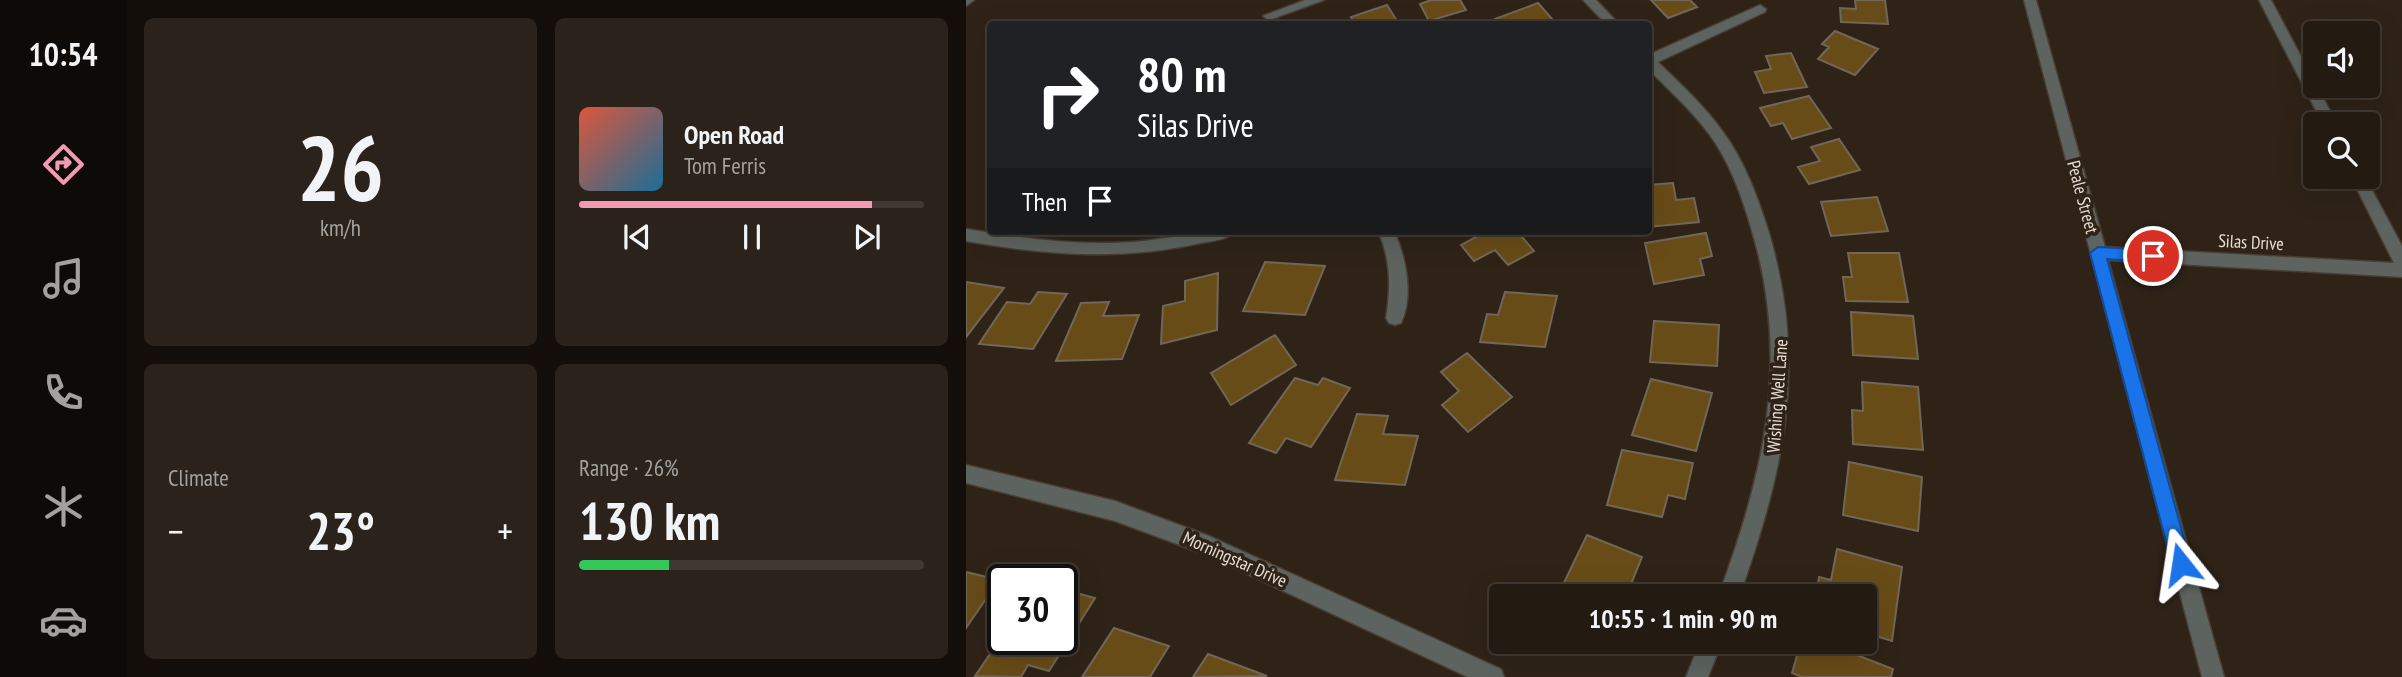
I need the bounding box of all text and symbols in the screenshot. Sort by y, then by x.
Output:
map controls [2303,21,2380,189]
button: sound [2303,21,2380,98]
text: 10:54 [28,33,98,75]
text: 80 m [1137,42,1226,106]
icon: right [1022,49,1113,140]
text: Silas Drive [1137,104,1254,146]
text: 26 [297,108,384,226]
button: search [2303,112,2380,189]
text: Open Road [684,118,784,151]
icon: directions [39,140,88,189]
text: Tom Ferris [684,151,766,180]
street label: Peale Street [2062,158,2104,236]
icon: arrive [1081,182,1119,220]
text: Then [1022,185,1067,218]
text: km/h [320,213,361,242]
icon: previous [618,218,656,256]
icon: pause [733,218,771,256]
icon: next [848,218,886,256]
pin [2123,226,2183,286]
street label: Silas Drive [2218,229,2284,255]
icon: arrive [2134,237,2172,275]
icon: music [39,254,88,303]
street label: Wishing Well Lane [1762,338,1792,454]
icon: phone [39,368,88,417]
text: Range · 26% [579,453,679,482]
text: Climate [168,463,229,492]
icon: climate [39,482,88,531]
text: 130 km [579,487,720,554]
text: 23° [306,497,375,564]
text: − [168,506,184,555]
text: + [497,506,513,555]
street label: Morningstar Drive [1179,526,1291,592]
position arrow [2144,527,2218,601]
speed limit sign: 30 [987,564,1078,655]
icon: car [39,596,88,645]
text: 10:55 · 1 min · 90 m [1589,602,1777,635]

